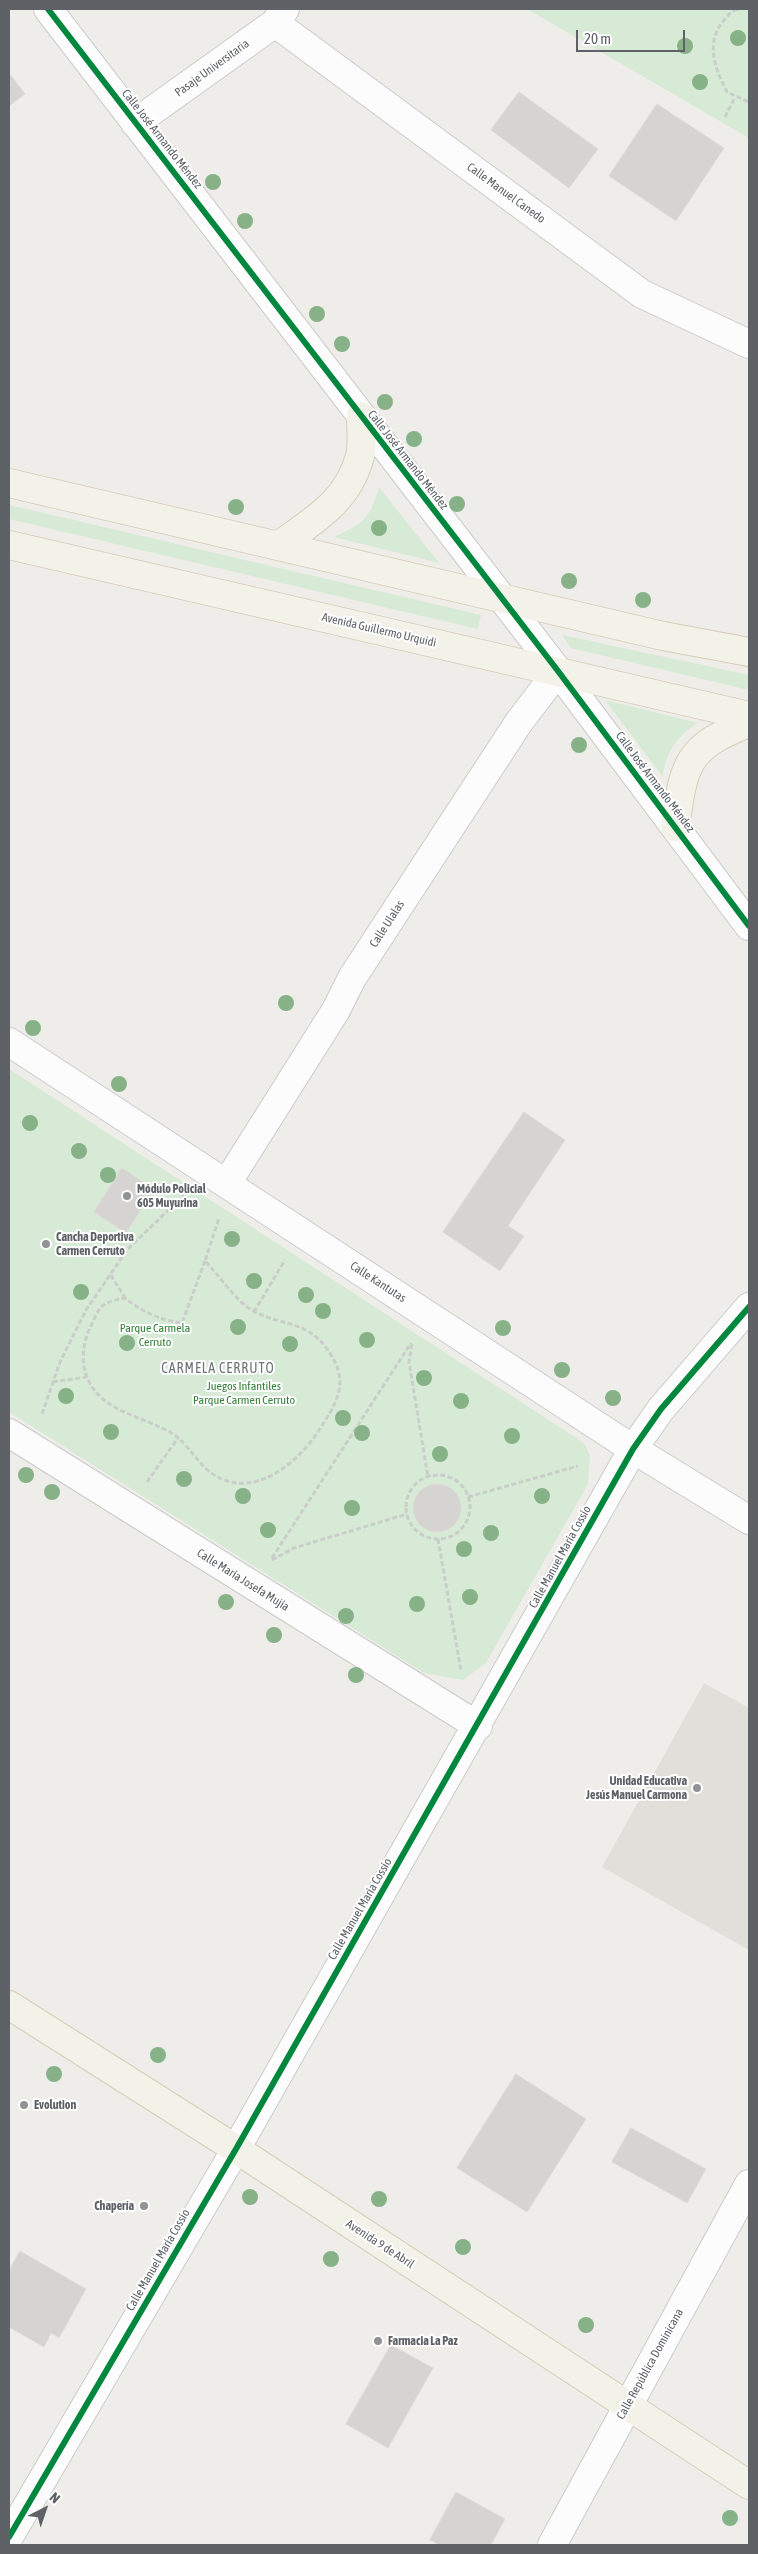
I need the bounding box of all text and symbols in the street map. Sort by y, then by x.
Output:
scale bar [578,20,687,52]
text: 20 m [584,30,611,47]
street label: Pasaje Universitaria [172,36,252,100]
street label: Calle José Armando Méndez [119,86,205,192]
street label: Calle Manuel Canedo [464,160,548,226]
street label: Calle José Armando Méndez [365,407,451,513]
street label: Avenida Guillermo Urquidi [320,610,438,650]
street label: Calle José Armando Méndez [612,729,698,835]
street label: Calle Ulalas [366,898,408,950]
place label: Módulo Policial 605 Muyurina [137,1182,206,1210]
marker: Módulo Policial 605 Muyurina [121,1190,133,1202]
place label: Cancha Deportiva Carmen Cerruto [56,1230,134,1258]
marker: Cancha Deportiva Carmen Cerruto [40,1238,52,1250]
street label: Calle Kantutas [347,1259,409,1305]
park label: Parque Carmela Cerruto [120,1321,190,1349]
district label: CARMELA CERRUTO [159,1361,277,1377]
park label: Juegos Infantiles Parque Carmen Cerruto [193,1379,295,1407]
street label: Calle Manuel María Cossío [526,1503,594,1611]
street label: Calle María Josefa Mujía [194,1546,292,1614]
place label: Unidad Educativa Jesús Manuel Carmona [586,1774,687,1802]
marker: Unidad Educativa Jesús Manuel Carmona [691,1782,703,1794]
street label: Calle Manuel María Cossío [325,1856,395,1962]
place label: Evolution [34,2098,76,2112]
marker: Evolution [18,2099,30,2111]
place label: Chapería [94,2199,134,2213]
marker: Chapería [138,2200,150,2212]
street label: Calle Manuel María Cossío [123,2207,193,2313]
street label: Avenida 9 de Abril [343,2217,417,2271]
street label: Calle República Dominicana [614,2306,686,2422]
place label: Farmacia La Paz [388,2334,458,2348]
marker: Farmacia La Paz [372,2335,384,2347]
north arrow [20,2484,70,2534]
text: N [46,2489,63,2506]

